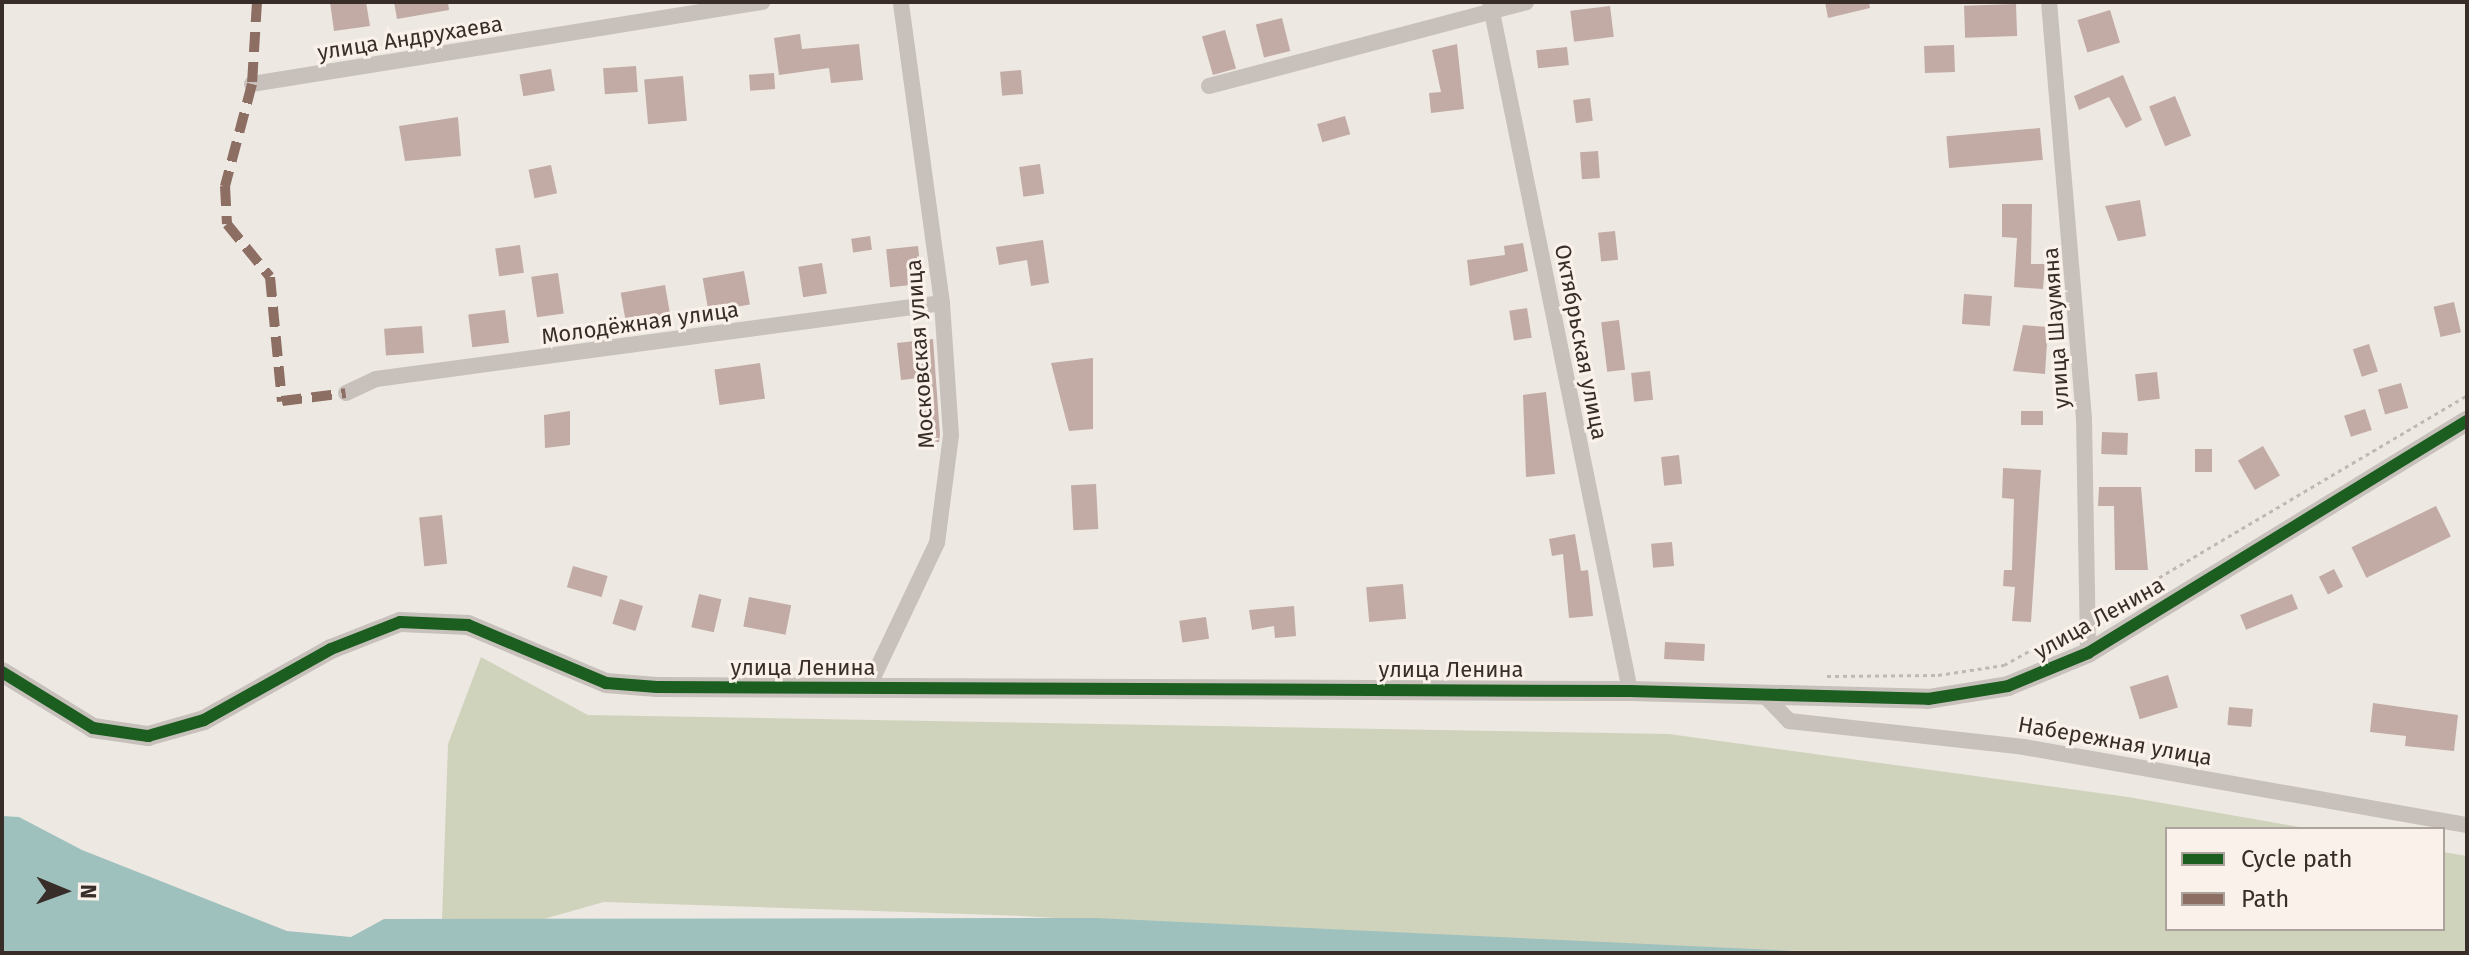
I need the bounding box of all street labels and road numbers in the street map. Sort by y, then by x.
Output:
street label: улица Андрухаева [315,10,505,66]
street label: Октябрьская улица [1549,242,1613,442]
street label: улица Шаумяна [2037,246,2075,410]
street label: Московская улица [900,258,940,450]
street label: Молодёжная улица [540,296,740,350]
street label: улица Ленина [2029,571,2169,665]
street label: улица Ленина [731,655,875,681]
street label: улица Ленина [1379,657,1523,683]
street label: Набережная улица [2016,711,2214,771]

